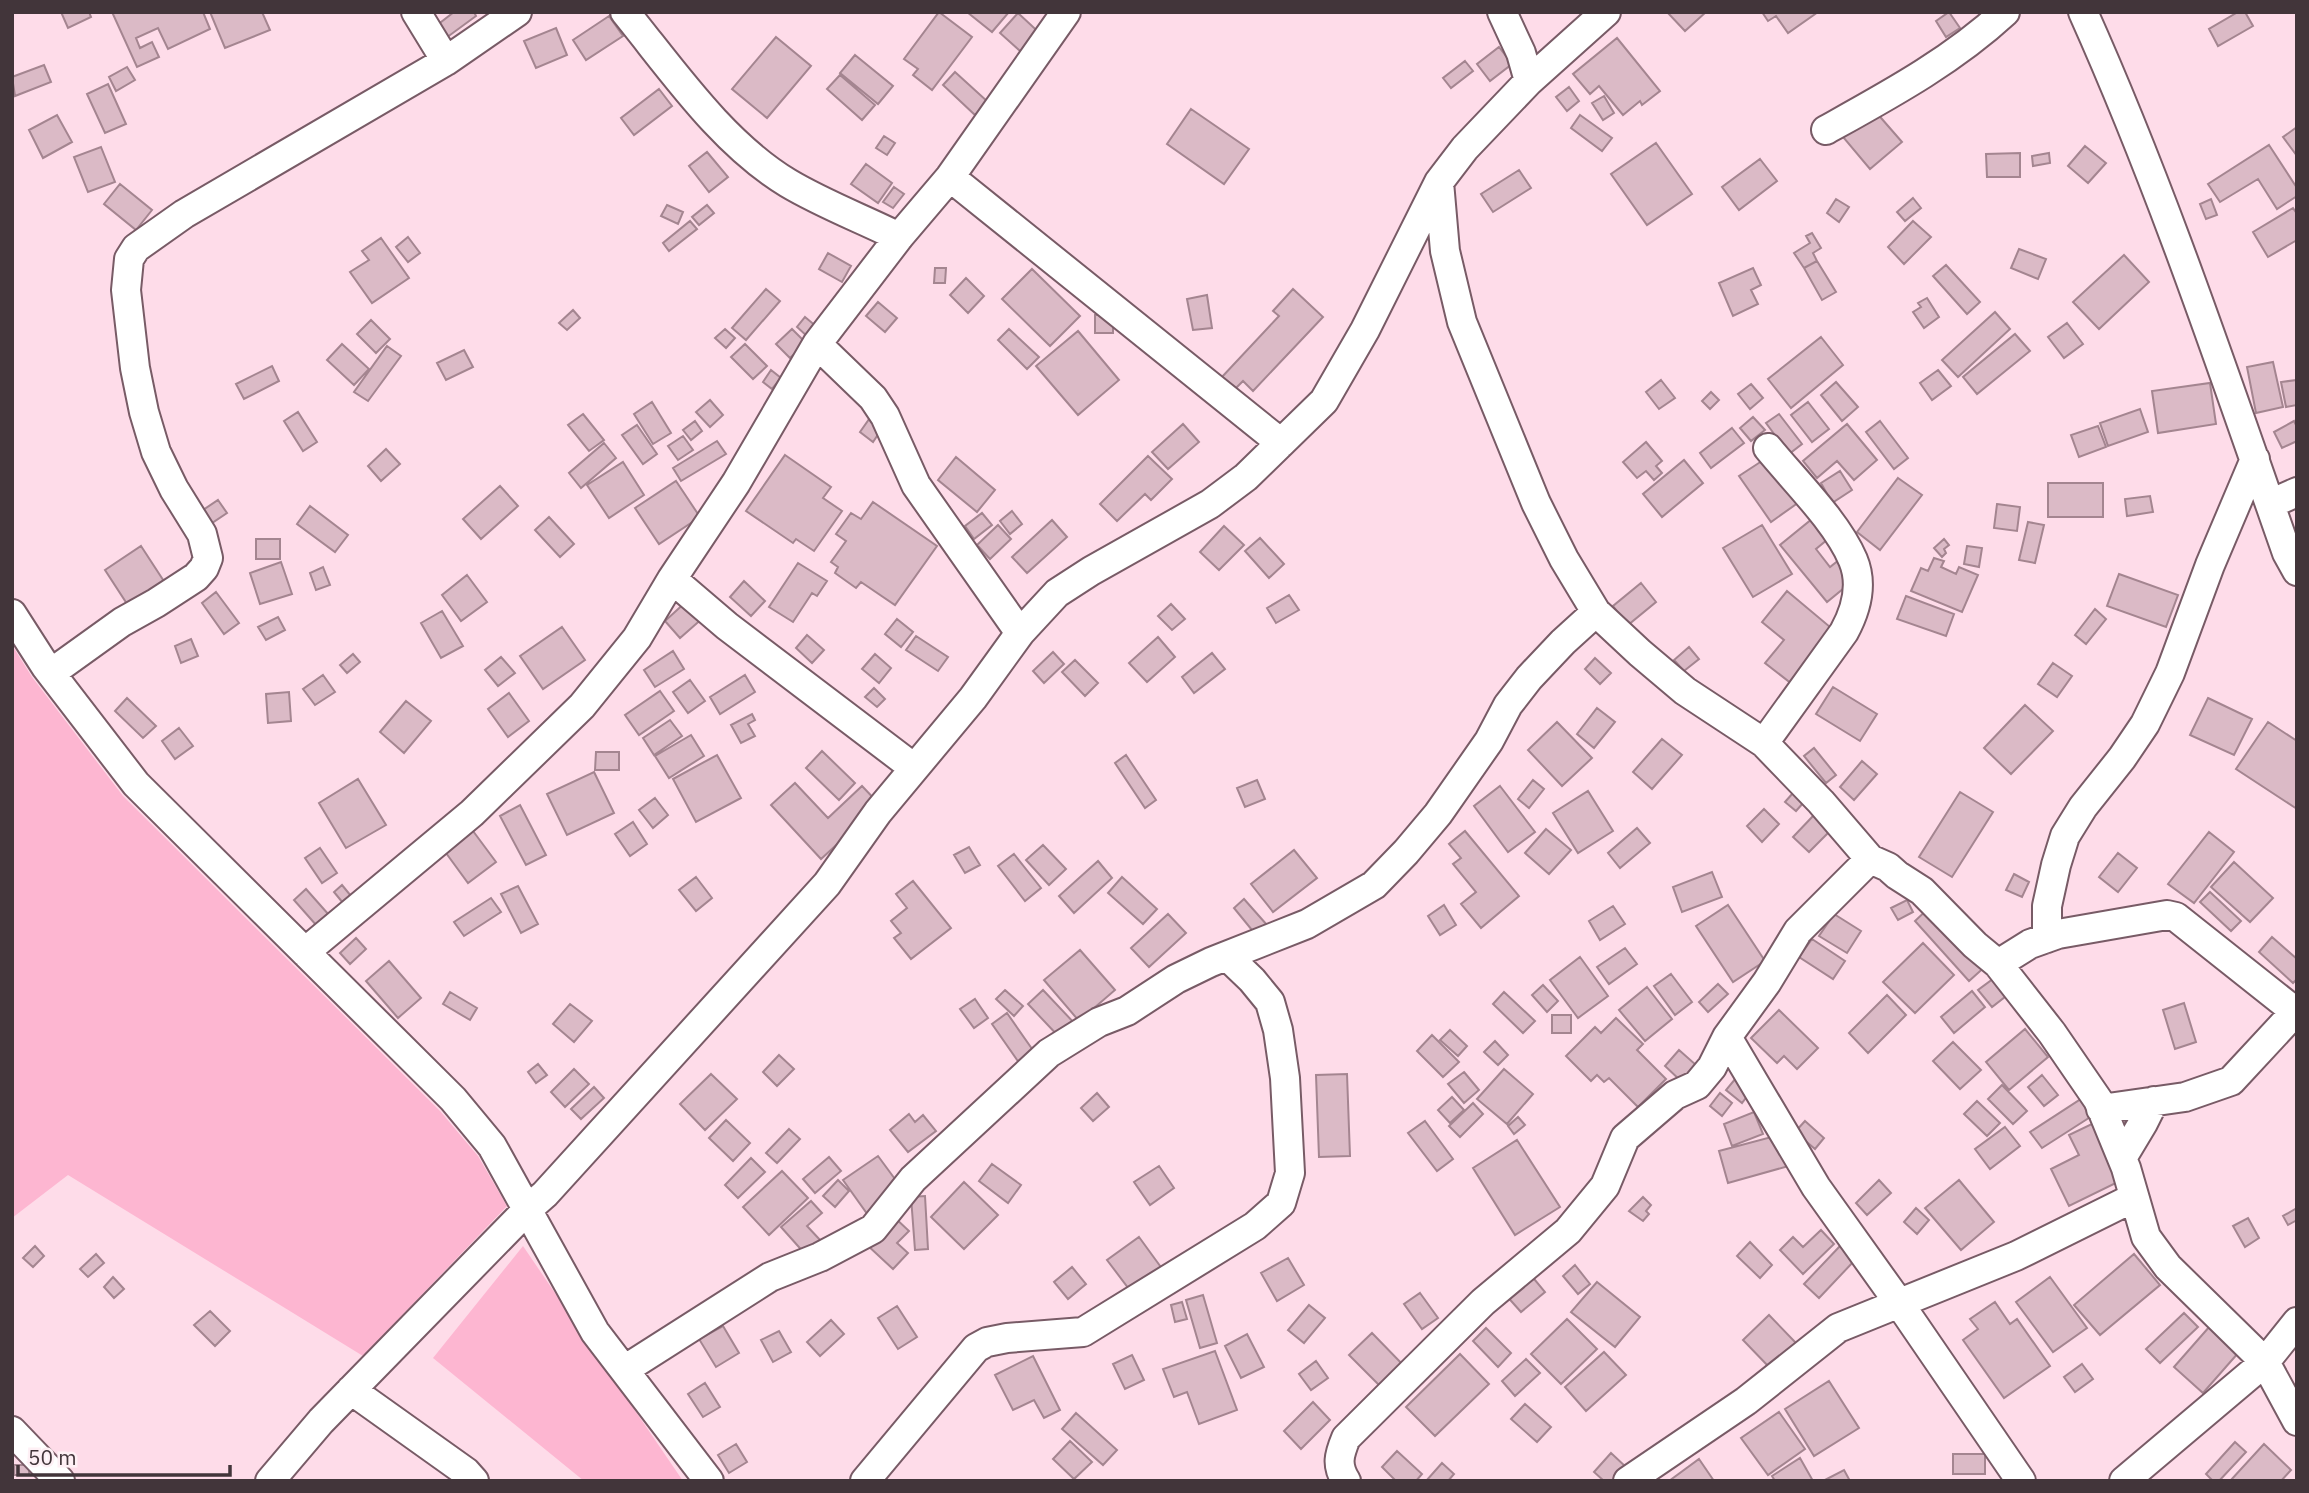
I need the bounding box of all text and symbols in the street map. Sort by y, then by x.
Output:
scale bar [18,1434,229,1478]
text: 50 m [28,1443,77,1471]

